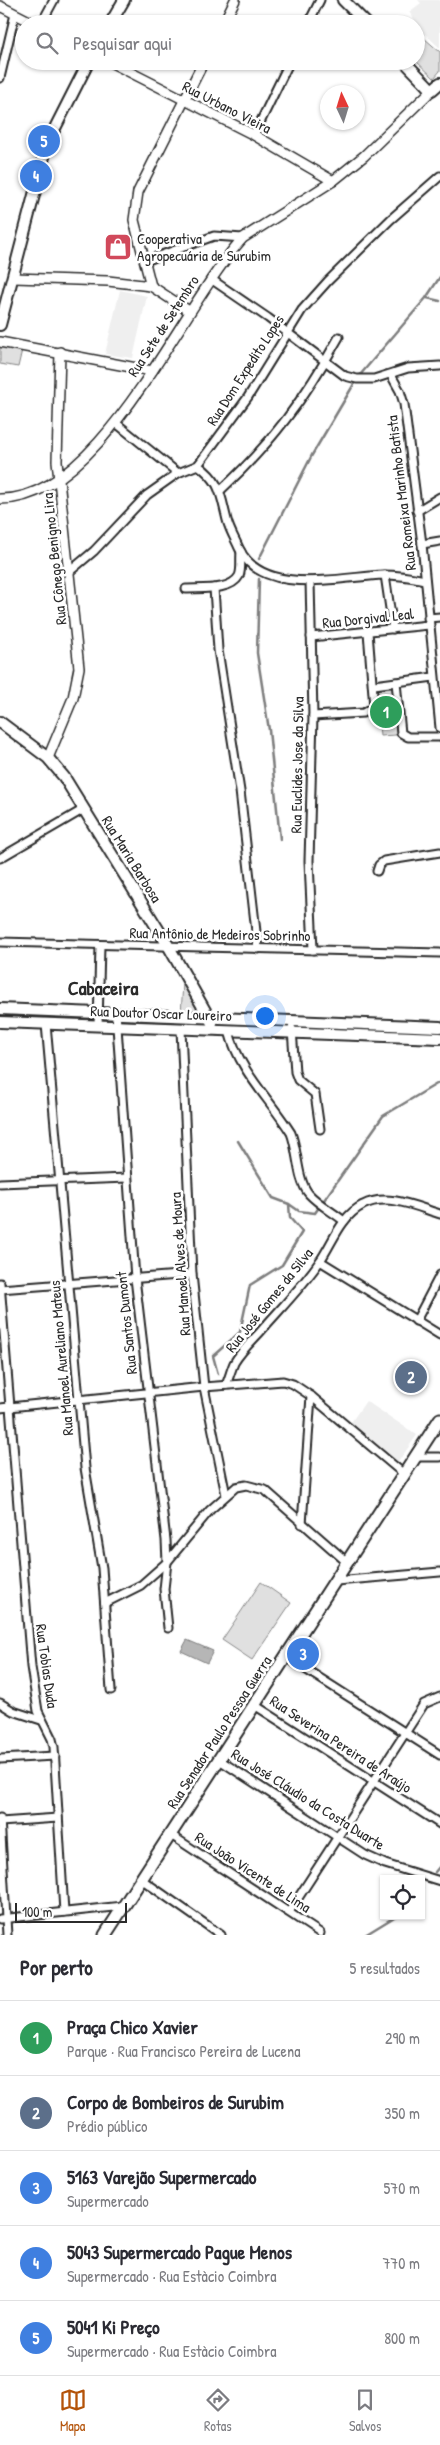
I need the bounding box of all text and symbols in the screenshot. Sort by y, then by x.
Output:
search box [15,15,425,70]
icon: search [33,29,61,57]
text: Pesquisar aqui [73,30,172,56]
street label: Rua Urbano Vieira [179,76,275,138]
north arrow [320,85,365,130]
pin: 5 [28,122,60,160]
pin: 4 [20,157,52,195]
place label: Cooperativa Agropecuária de Surubim [137,228,271,266]
shop icon: Cooperativa Agropecuária de Surubim [103,232,133,262]
street label: Rua Sete de Setembro [122,271,204,381]
street label: Rua Dom Expedito Lopes [201,310,289,430]
street label: Rua Romeixa Marinho Batista [381,414,421,572]
street label: Rua Cônego Benigno Lira [37,492,71,626]
street label: Rua Dorgival Leal [321,603,415,633]
pin: 1 [370,693,402,731]
street label: Rua Euclides Jose da Silva [285,696,309,834]
street label: Rua Maria Barbosa [97,812,167,906]
street label: Rua Antônio de Medeiros Sobrinho [129,922,311,946]
district label: Cabaceira [68,974,138,1001]
street label: Rua Doutor Oscar Loureiro [90,1000,232,1026]
your location [252,1003,278,1029]
street label: Rua Manoel Alves de Moura [165,1192,195,1336]
street label: Rua José Gomes da Silva [220,1243,318,1357]
street label: Rua Santos Dumont [110,1270,142,1376]
street label: Rua Manoel Aureliano Mateus [44,1279,78,1436]
pin: 2 [395,1358,427,1396]
street label: Rua Tobias Duda [31,1623,63,1710]
pin: 3 [287,1635,319,1673]
street label: Rua Senador Paulo Pessoa Guerra [162,1652,276,1812]
street label: Rua Severina Pereira de Araújo [266,1690,416,1798]
street label: Rua José Cláudio da Costa Duarte [227,1743,389,1855]
street label: Rua João Vicente de Lima [191,1827,315,1917]
map controls [380,1875,425,1920]
button: locate [380,1875,425,1920]
scale bar [15,1900,128,1923]
text: 100 m [22,1902,52,1921]
text: Por perto [20,1953,93,1982]
text: 5 resultados [350,1957,420,1979]
text: Praça Chico Xavier [67,2014,198,2040]
text: 1 [33,2027,39,2049]
text: 290 m [385,2027,420,2049]
text: Parque · Rua Francisco Pereira de Lucena [67,2040,300,2062]
text: Corpo de Bombeiros de Surubim [67,2089,284,2115]
text: 2 [32,2102,40,2124]
text: 350 m [384,2102,420,2124]
text: Prédio público [67,2115,148,2137]
text: 5163 Varejão Supermercado [67,2164,256,2190]
text: 3 [32,2177,40,2199]
text: 570 m [384,2177,420,2199]
text: Supermercado [67,2190,149,2212]
text: 5043 Supermercado Pague Menos [67,2239,292,2265]
text: 4 [33,2252,39,2274]
text: 770 m [382,2252,420,2274]
text: Supermercado · Rua Estàcio Coimbra [67,2265,277,2287]
text: 5041 Ki Preço [67,2314,160,2340]
text: 5 [33,2327,39,2349]
text: 800 m [384,2327,420,2349]
text: Supermercado · Rua Estàcio Coimbra [67,2340,277,2362]
tab: Mapa [59,2386,87,2435]
tab: Rotas [204,2386,232,2435]
tab: Salvos [349,2386,381,2435]

